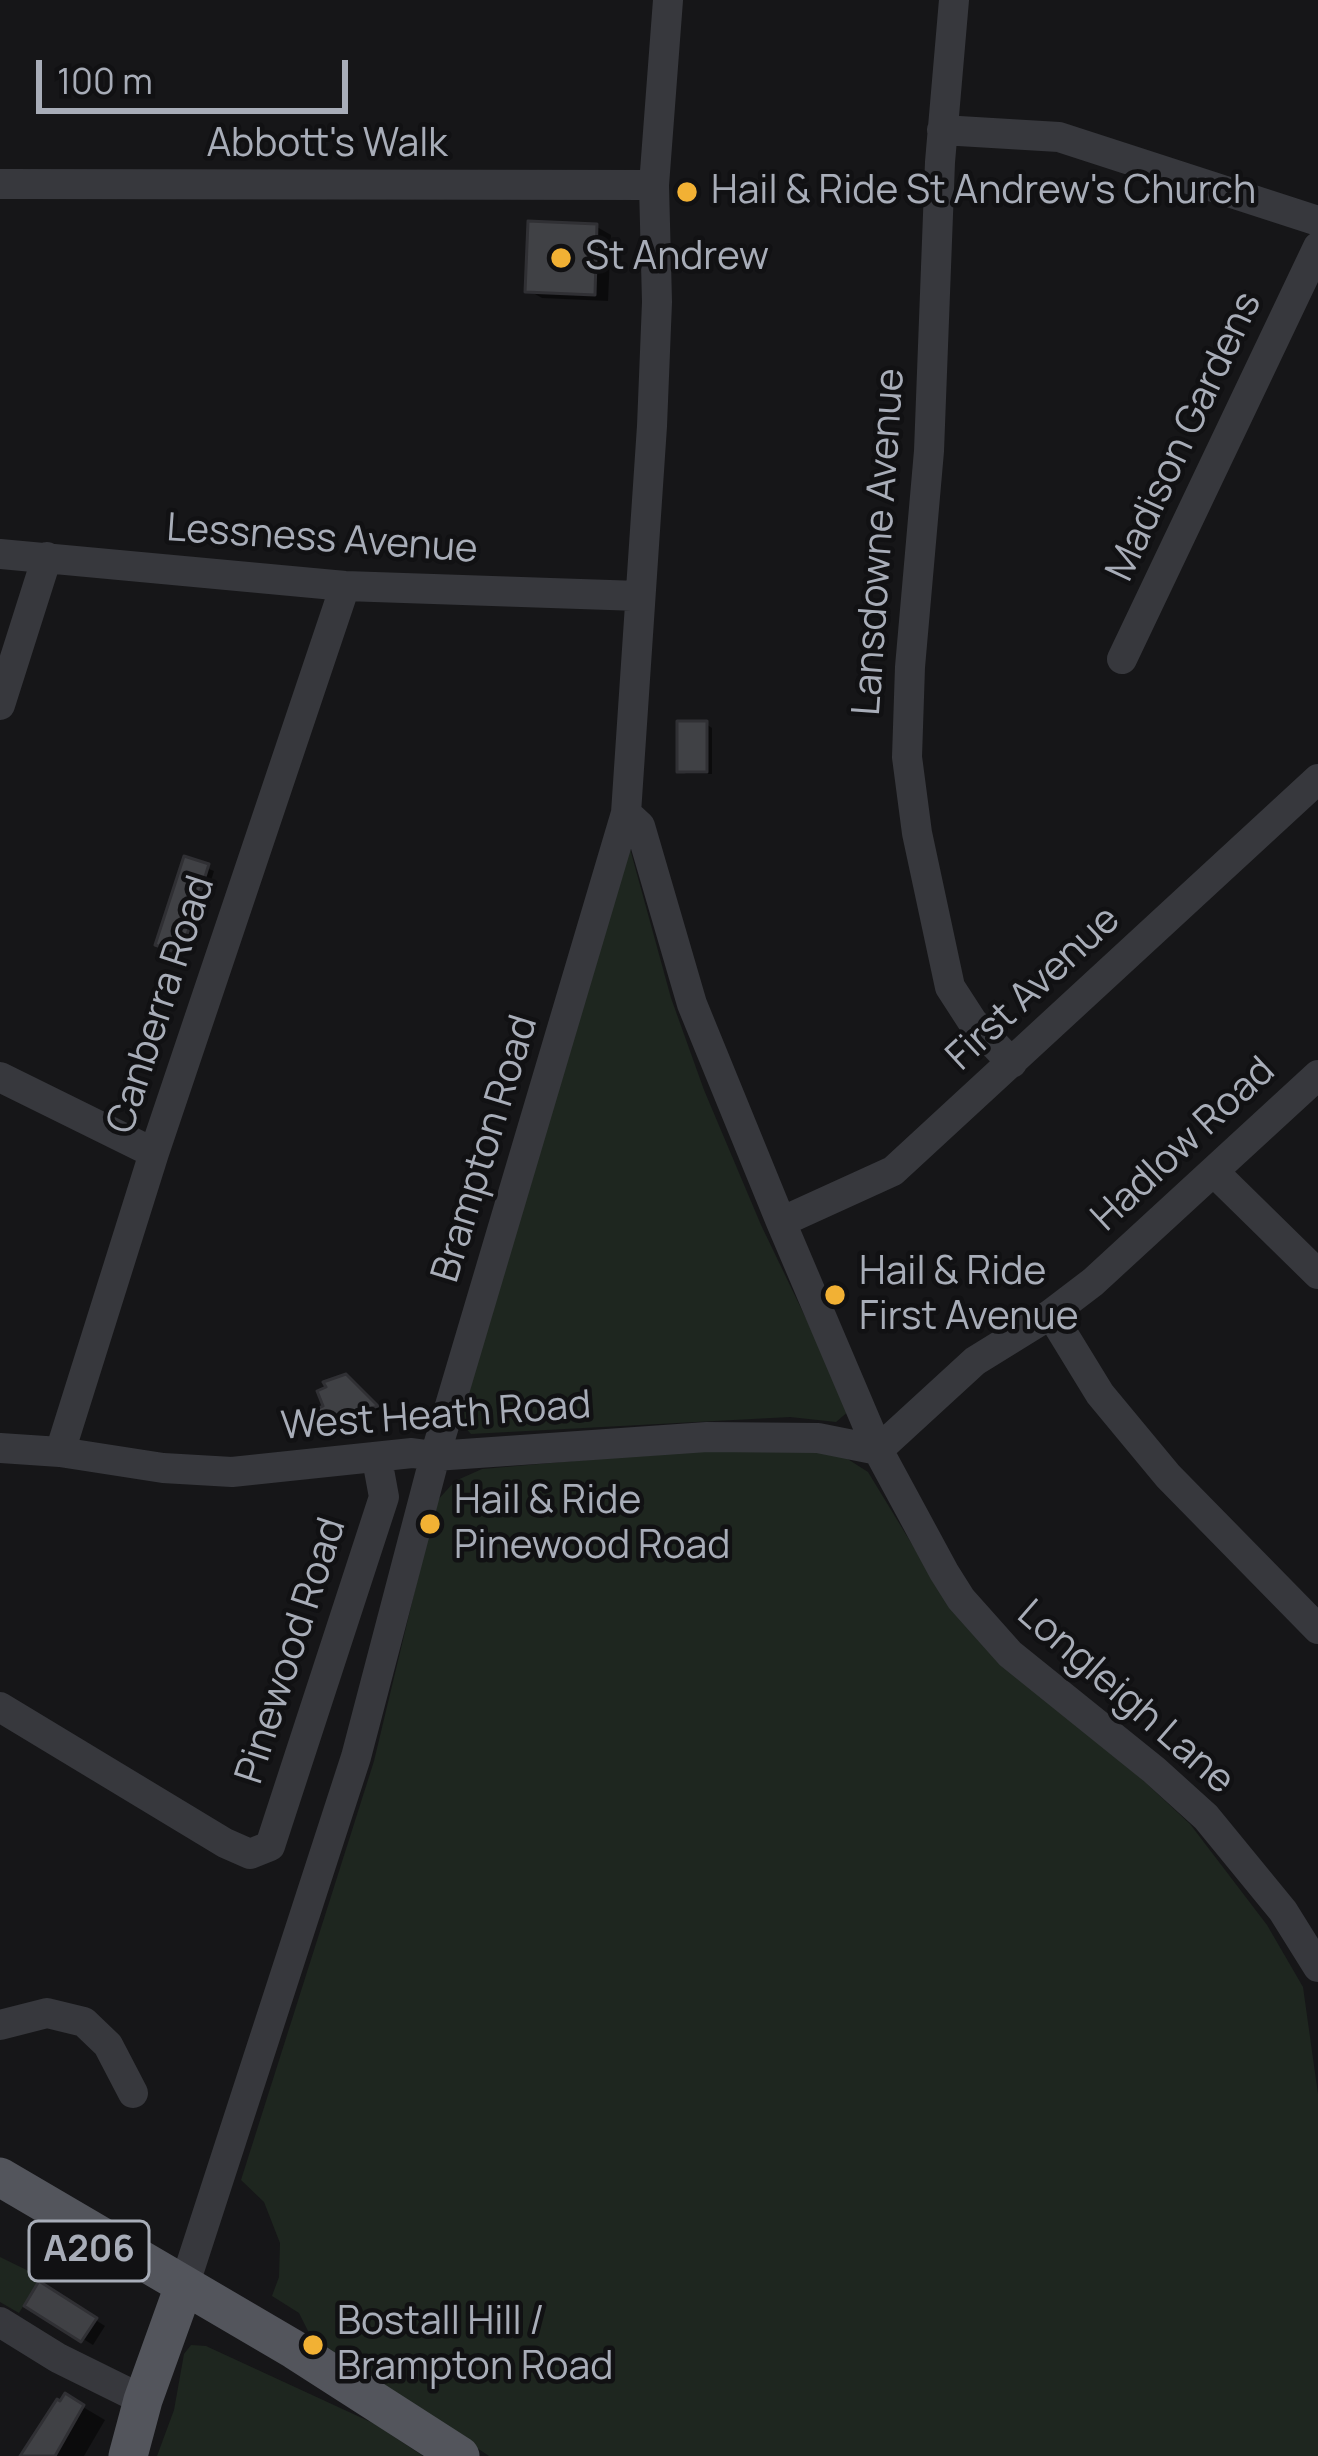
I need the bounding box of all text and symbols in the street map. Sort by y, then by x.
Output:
scale bar [42,36,354,110]
text: 100 m [57,56,153,105]
street label: Abbott's Walk [206,122,448,168]
place label: Hail & Ride St Andrew's Church [711,169,1256,215]
marker: Hail & Ride St Andrew's Church [674,179,700,205]
place label: St Andrew [585,235,769,281]
marker: St Andrew [548,245,574,271]
street label: Madison Gardens [1098,285,1272,589]
street label: Lansdowne Avenue [845,367,915,717]
street label: Lessness Avenue [165,506,479,574]
street label: Canberra Road [98,870,226,1140]
street label: First Avenue [938,897,1130,1081]
street label: Brampton Road [423,1010,549,1288]
street label: Hadlow Road [1083,1048,1285,1242]
place label: Hail & Ride First Avenue [859,1250,1078,1341]
marker: Hail & Ride First Avenue [822,1282,848,1308]
street label: West Heath Road [279,1383,593,1451]
place label: Hail & Ride Pinewood Road [454,1479,730,1570]
marker: Hail & Ride Pinewood Road [417,1511,443,1537]
street label: Pinewood Road [227,1512,357,1790]
street label: Longleigh Lane [1007,1591,1243,1805]
road number: A206 [29,2221,149,2281]
place label: Bostall Hill / Brampton Road [337,2300,613,2391]
marker: Bostall Hill / Brampton Road [300,2332,326,2358]

